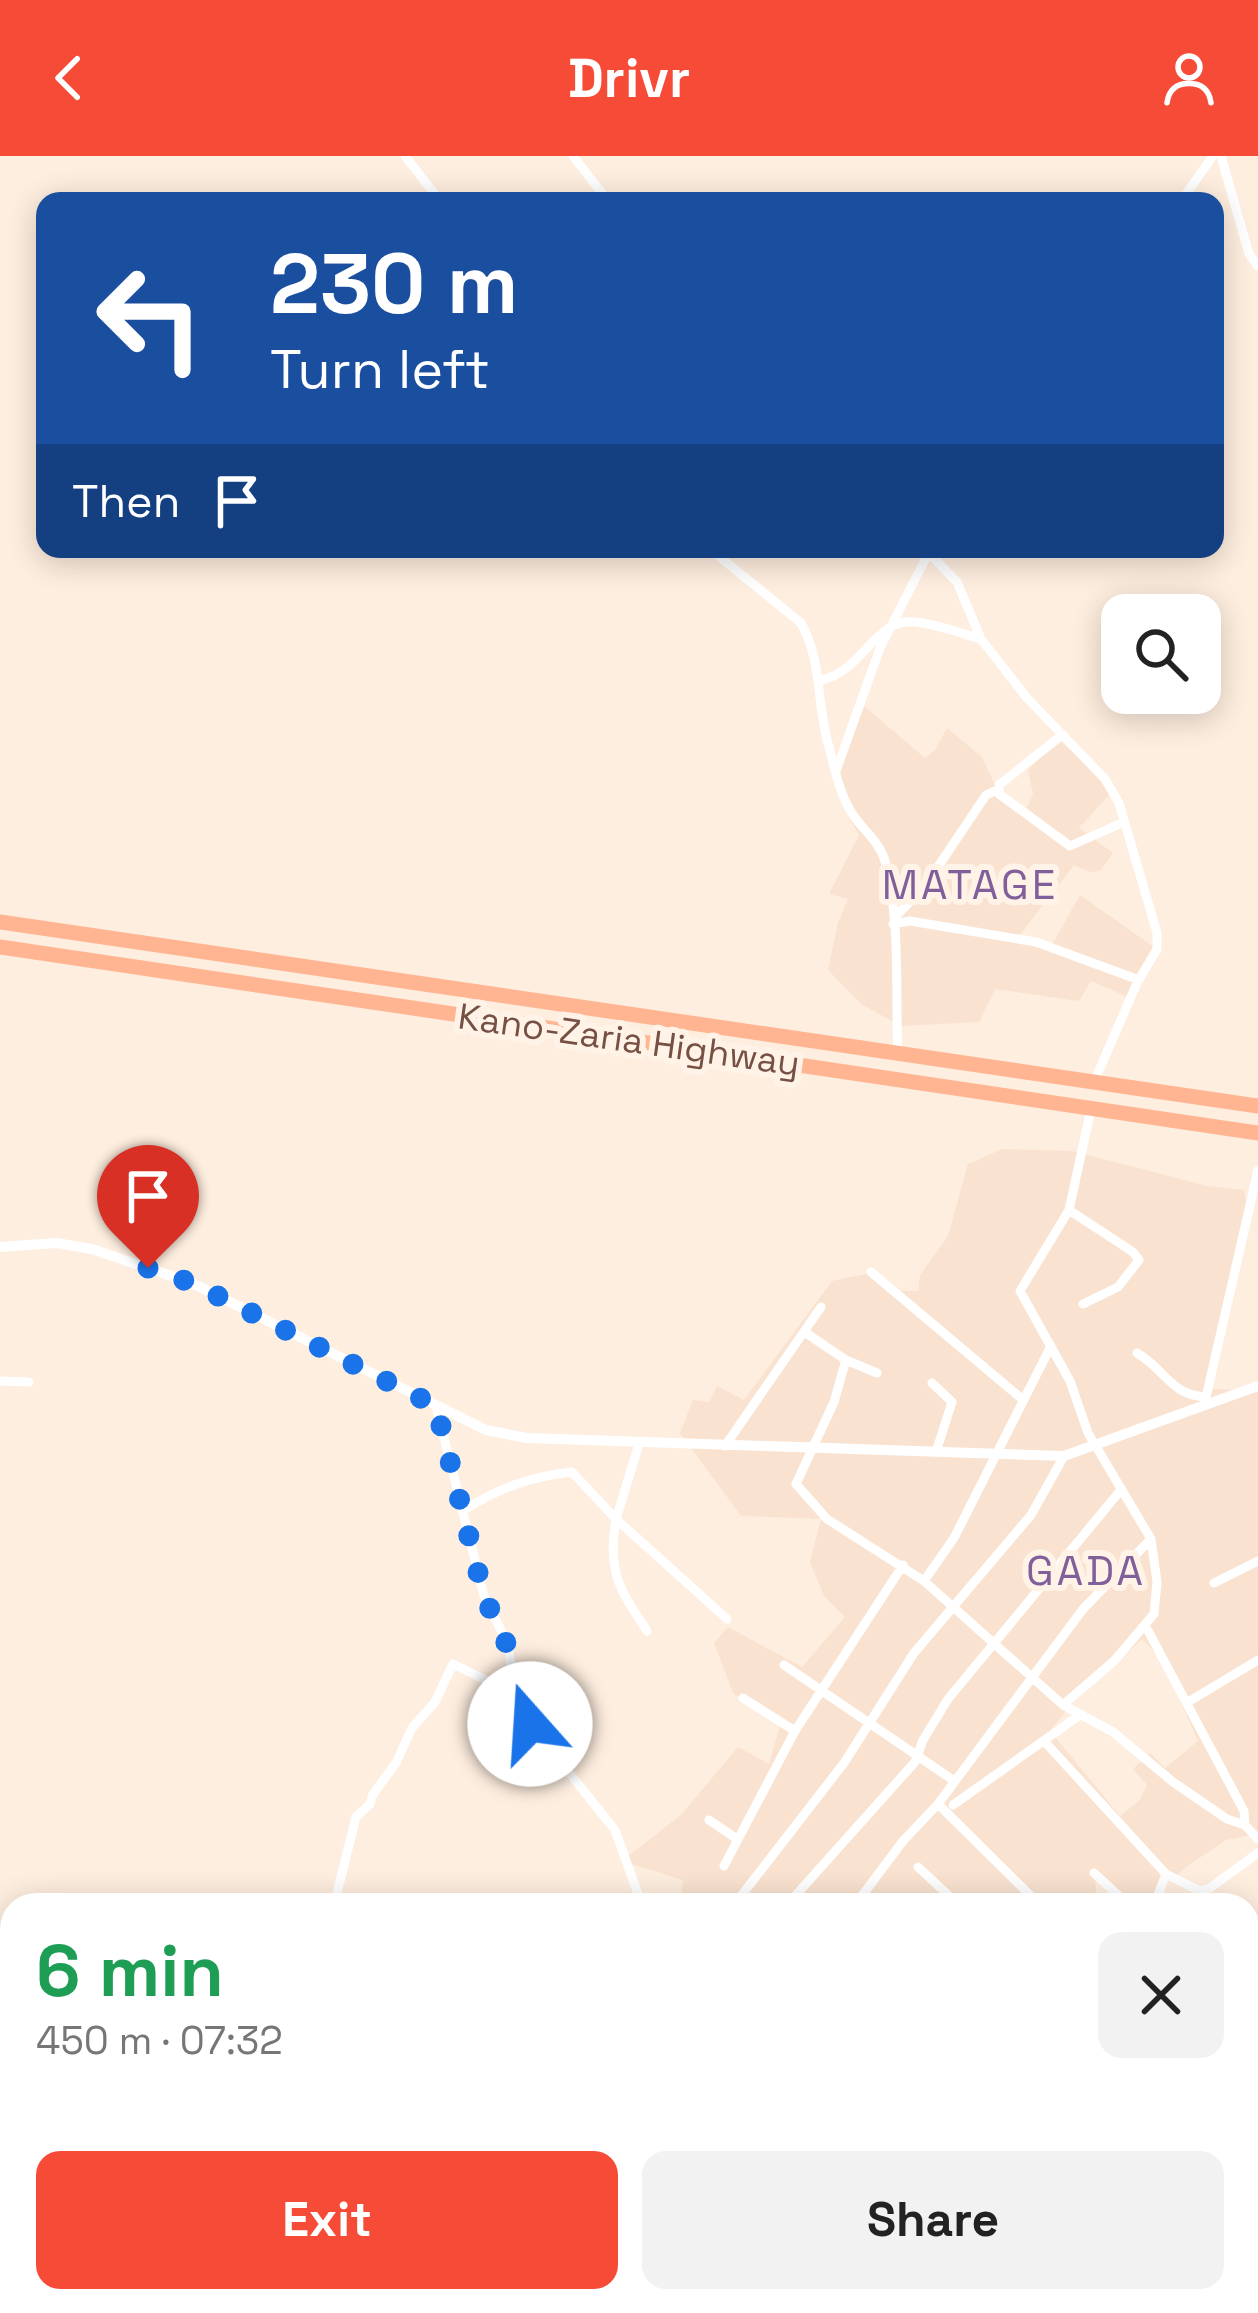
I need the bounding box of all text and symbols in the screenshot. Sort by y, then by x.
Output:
text: Drivr [568,44,690,113]
icon: back [36,45,102,111]
icon: person [1156,45,1222,111]
text: 230 m [270,230,518,338]
icon: left [72,240,228,396]
text: Turn left [270,335,490,404]
icon: arrive [204,468,270,534]
text: Then [72,473,180,530]
map controls [1101,594,1221,714]
button: search [1101,594,1221,714]
district label: MATAGE [882,858,1058,911]
street label: Kano-Zaria Highway [455,993,803,1087]
pin [97,1145,199,1268]
icon: arrive [115,1163,181,1229]
district label: GADA [1026,1544,1146,1597]
position arrow [467,1661,593,1787]
text: 6 min [36,1925,224,2017]
button: close [1098,1932,1224,2058]
text: 450 m · 07:32 [36,2016,283,2065]
button: Exit [36,2151,618,2289]
button: Share [642,2151,1224,2289]

